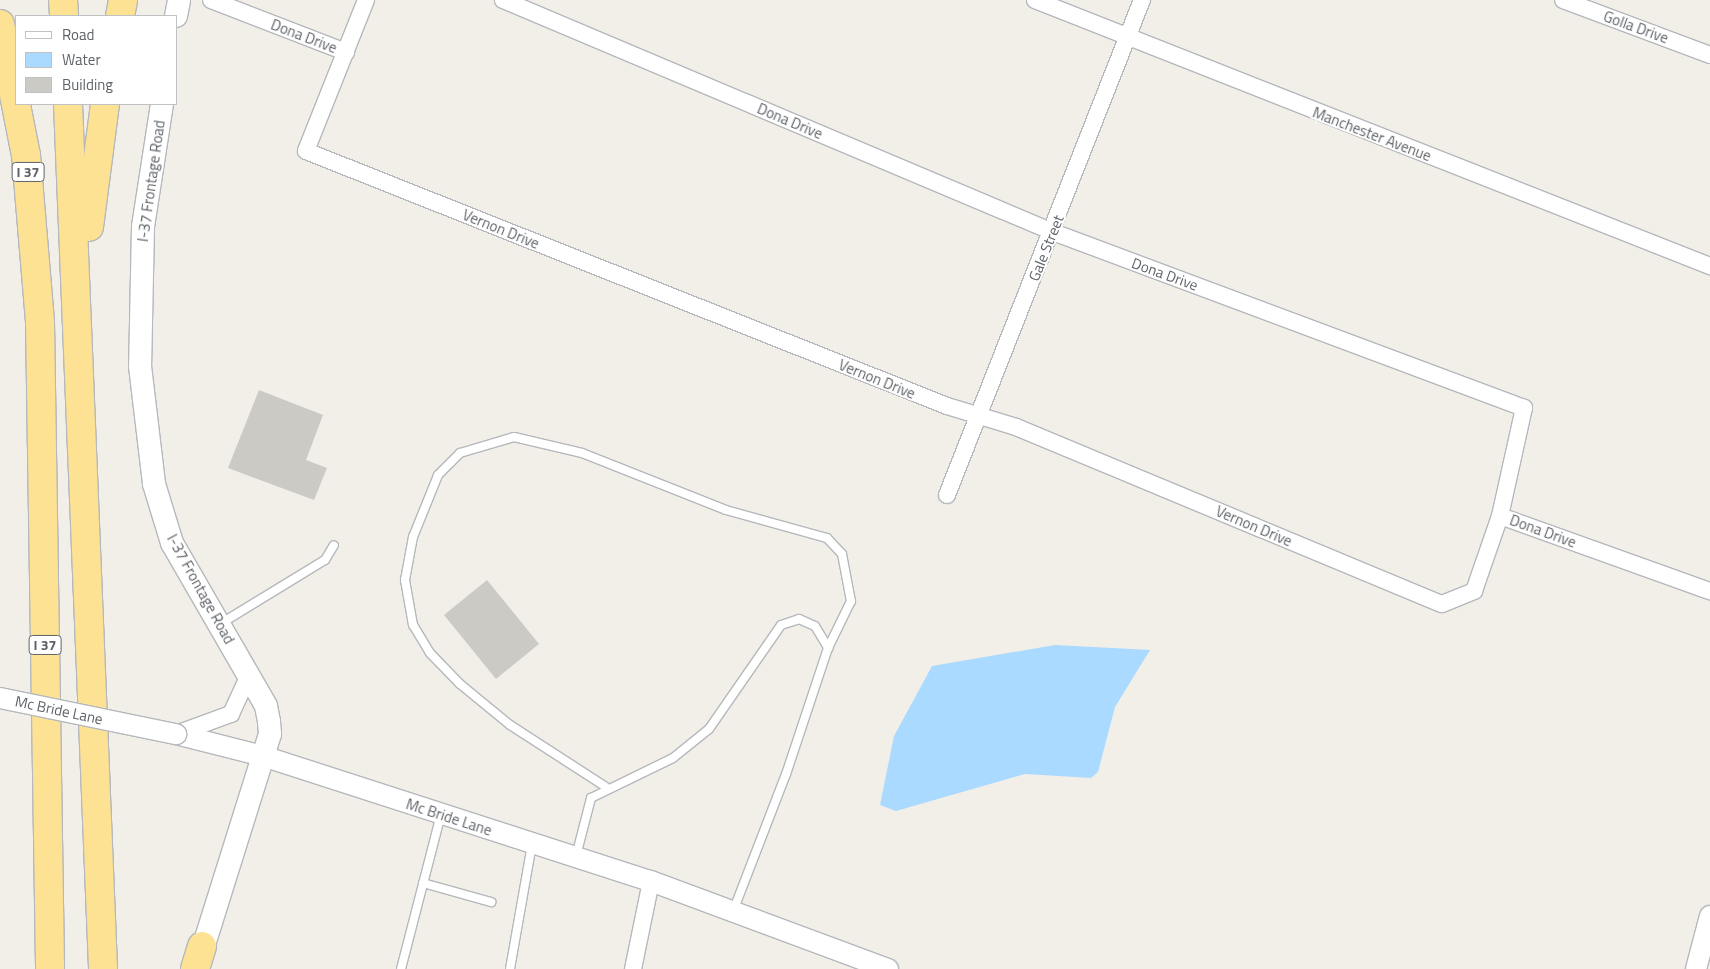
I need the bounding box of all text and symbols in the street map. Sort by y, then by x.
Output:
street label: Golla Drive [1601,7,1671,47]
legend [15,15,178,105]
street label: Dona Drive [268,15,340,57]
text: Road [62,23,94,46]
text: Water [62,48,101,71]
text: Building [62,73,113,96]
street label: Dona Drive [755,99,825,143]
street label: Manchester Avenue [1310,103,1434,165]
street label: I-37 Frontage Road [134,119,168,243]
road number: I 37 [10,160,46,183]
street label: Vernon Drive [460,205,542,253]
street label: Gale Street [1025,212,1067,284]
street label: Dona Drive [1129,254,1201,294]
street label: Vernon Drive [836,355,918,403]
street label: Vernon Drive [1213,502,1295,550]
street label: Dona Drive [1507,511,1579,551]
street label: I-37 Frontage Road [163,531,239,647]
road number: I 37 [28,634,62,656]
street label: Mc Bride Lane [13,692,105,728]
street label: Mc Bride Lane [404,795,494,839]

